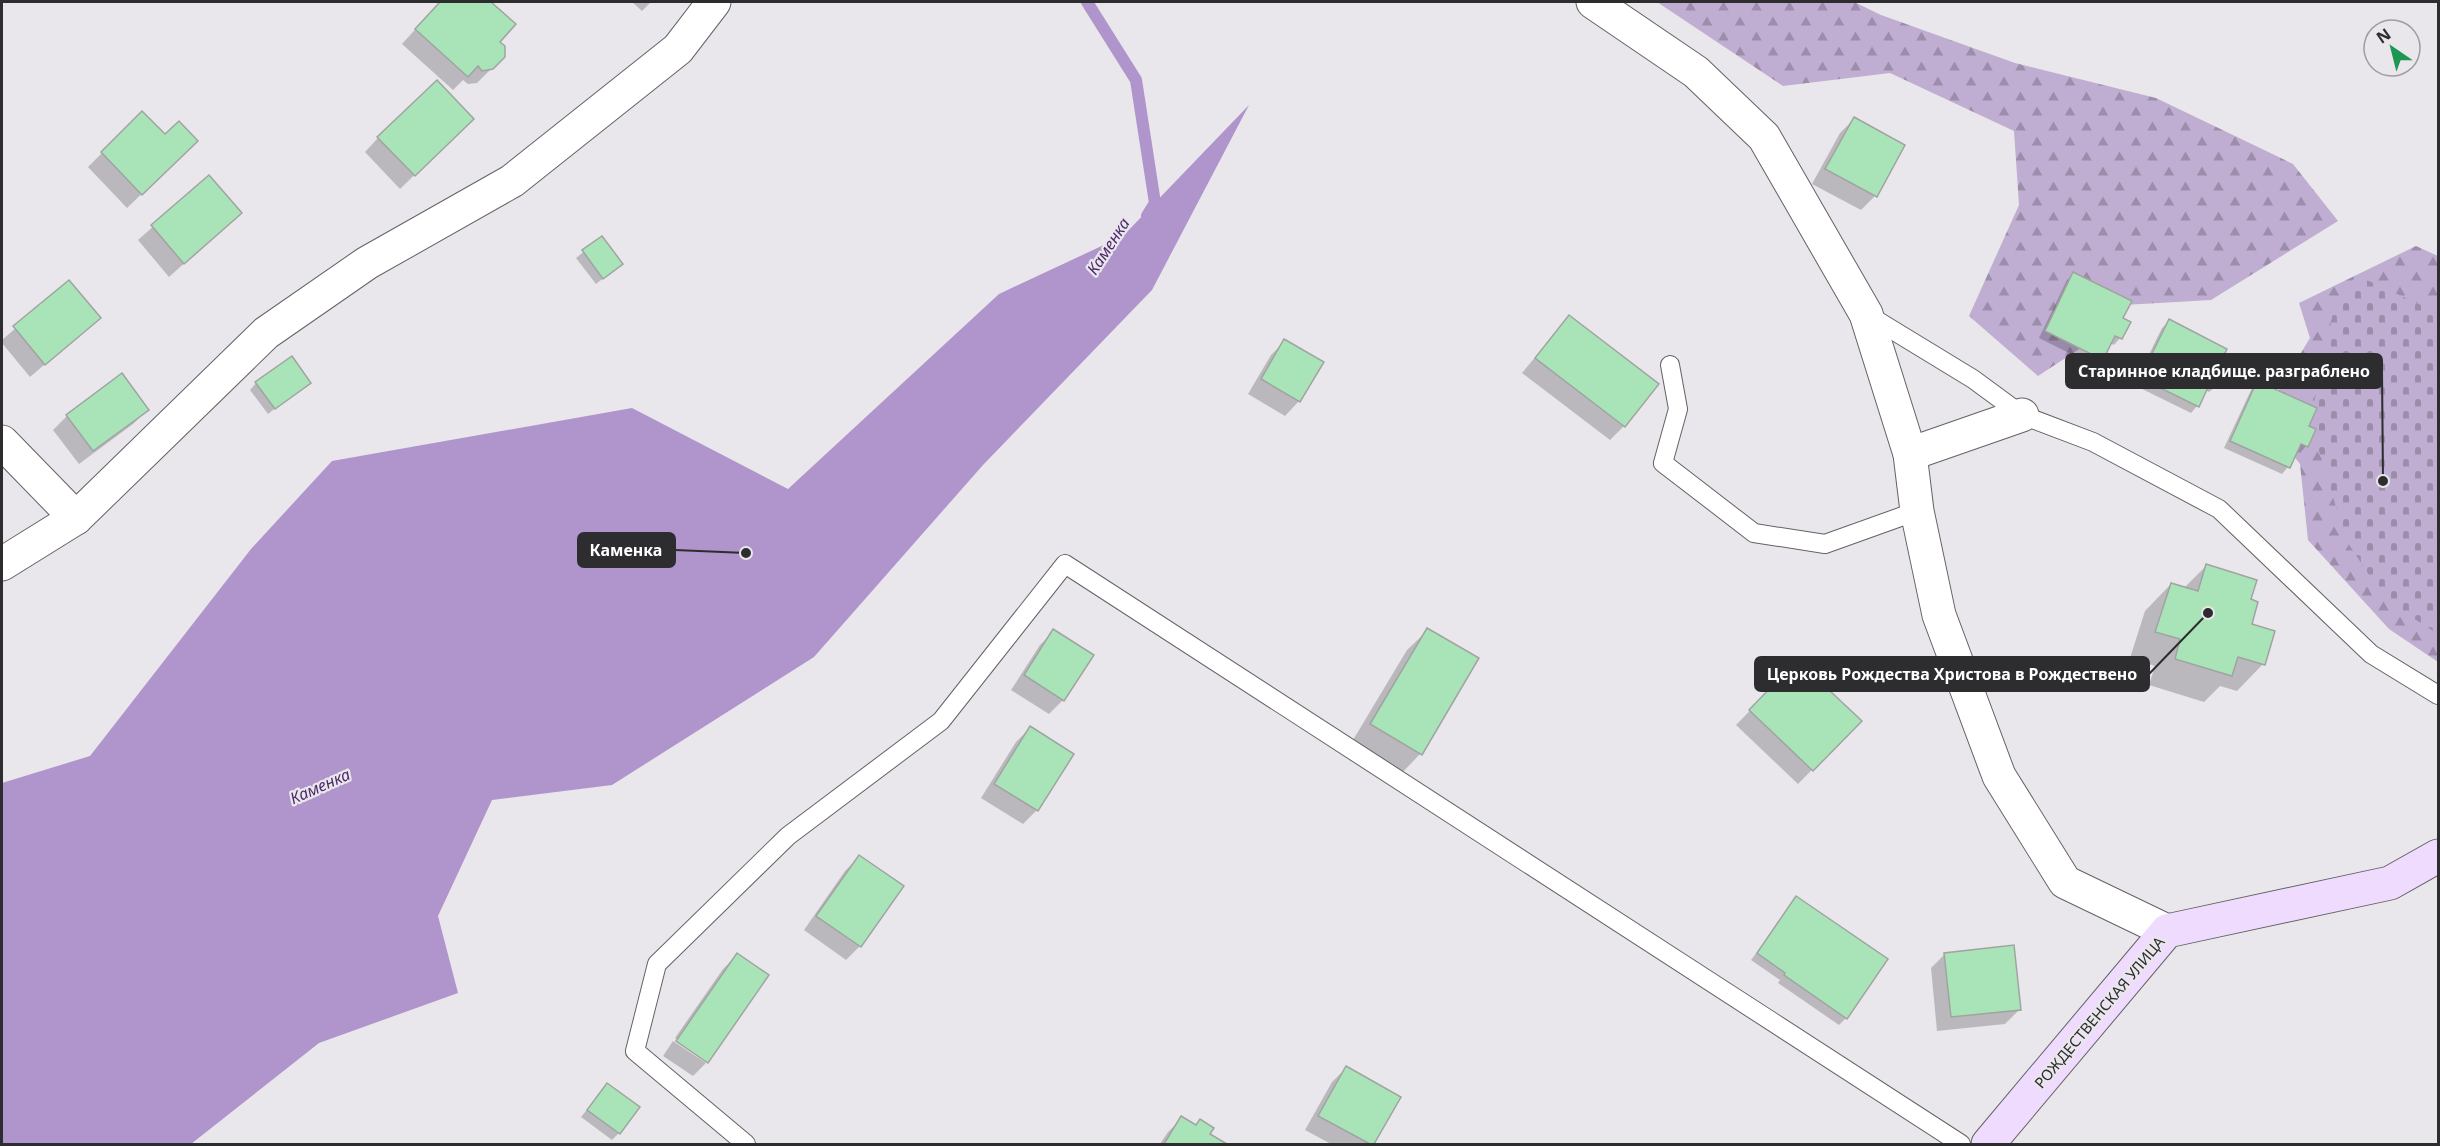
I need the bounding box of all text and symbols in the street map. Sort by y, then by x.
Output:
north arrow [2362,18,2422,78]
text: N [2372,23,2395,48]
water label: Каменка [1081,213,1135,279]
callout: Старинное кладбище. разграблено [2066,354,2382,388]
text: Старинное кладбище. разграблено [2078,360,2370,382]
callout: Каменка [578,533,675,567]
text: Каменка [590,539,662,561]
callout: Церковь Рождества Христова в Рождествено [1755,657,2149,691]
text: Церковь Рождества Христова в Рождествено [1767,663,2137,685]
water label: Каменка [286,763,354,809]
street label: РОЖДЕСТВЕНСКАЯ УЛИЦА [2029,931,2169,1092]

